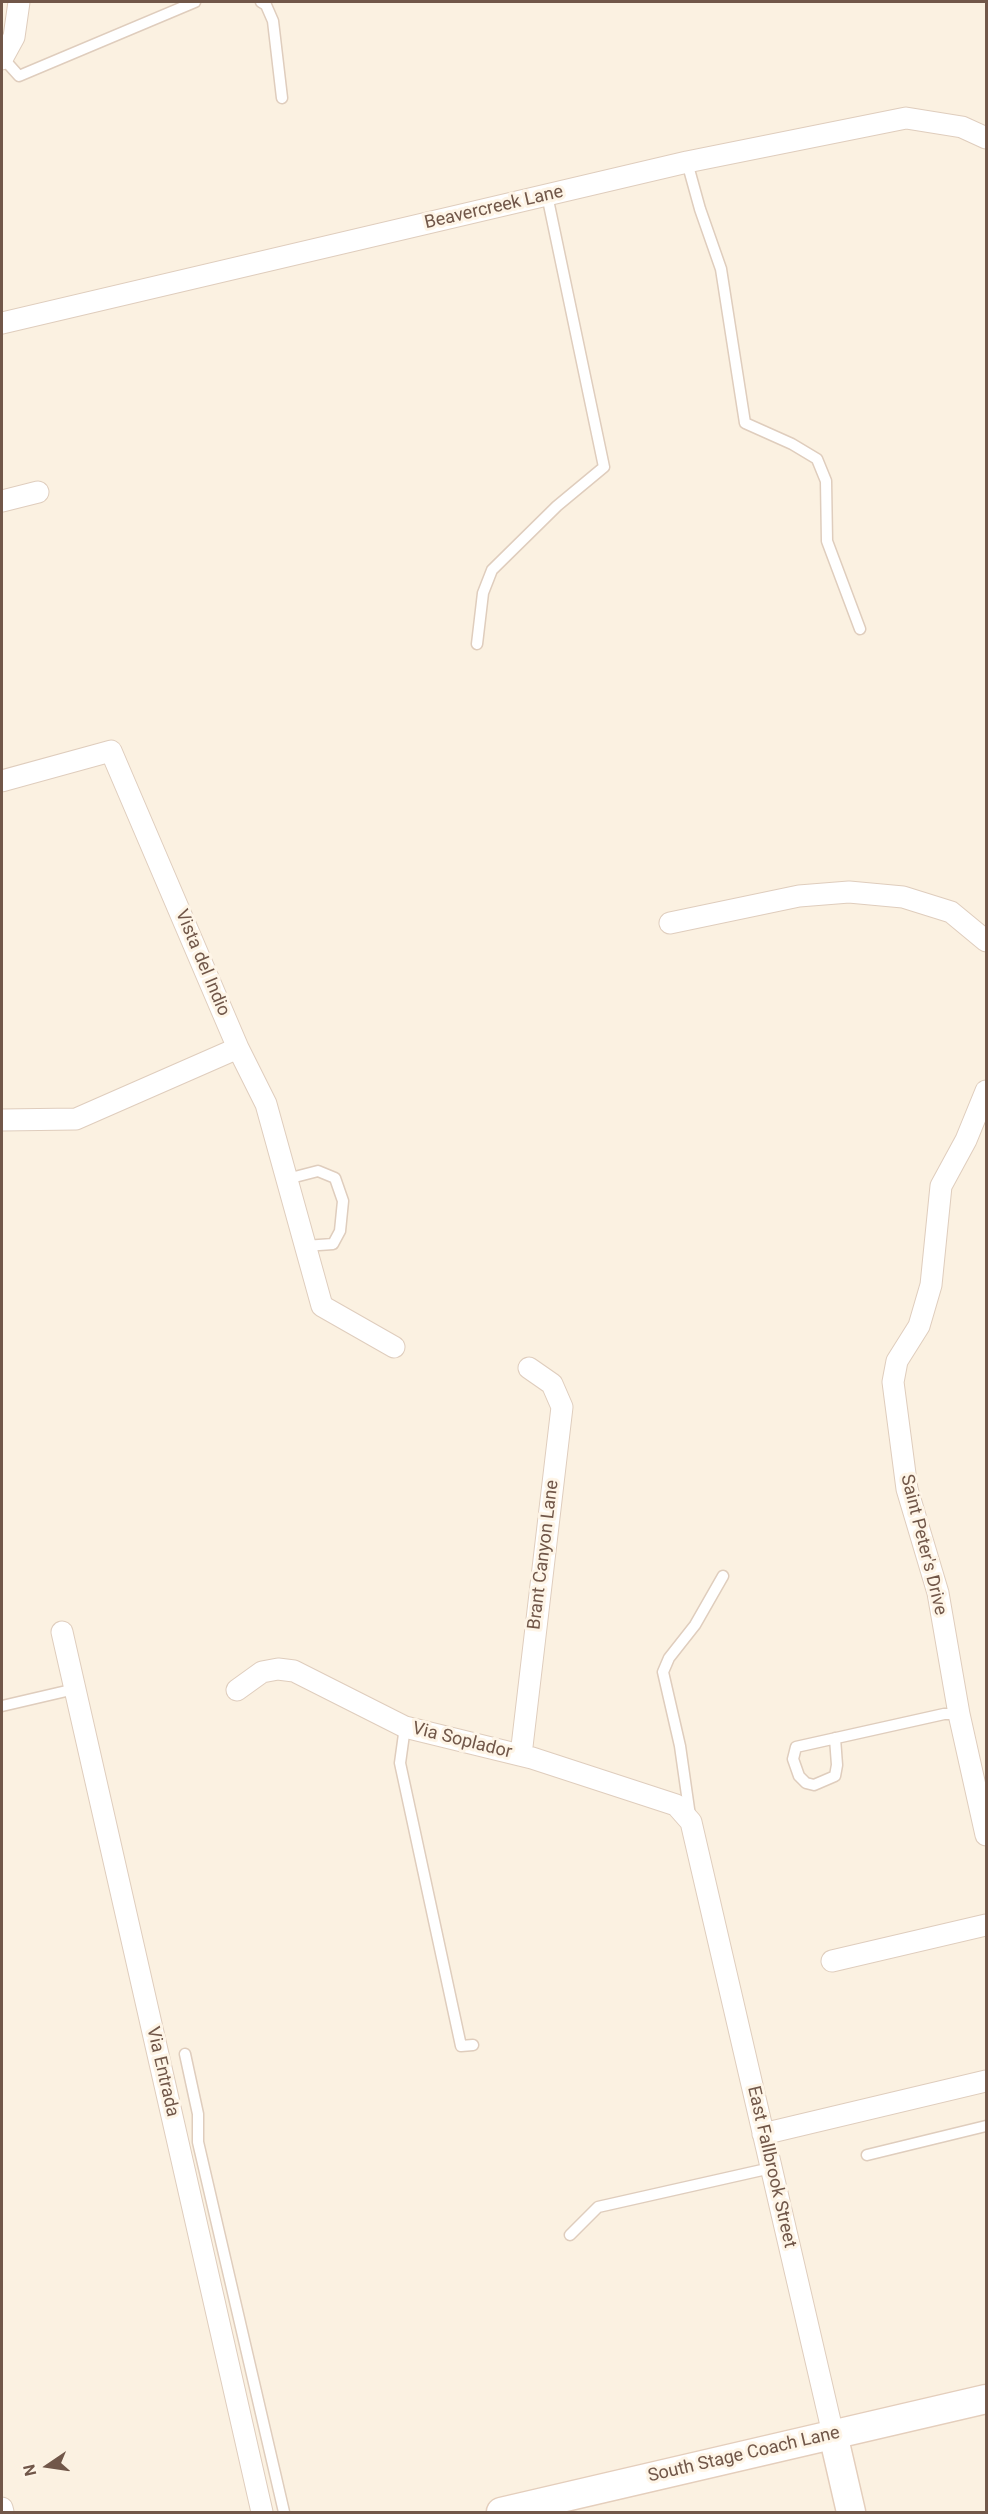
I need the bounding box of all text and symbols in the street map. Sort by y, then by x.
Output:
street label: Beavercreek Lane [423,182,565,234]
street label: Vista del Indio [170,907,234,1019]
street label: Saint Peter's Drive [895,1472,951,1618]
street label: Brant Canyon Lane [524,1479,564,1631]
street label: Via Soplador [410,1718,514,1764]
street label: Via Entrada [141,2025,183,2119]
street label: East Fallbrook Street [742,2084,800,2250]
street label: South Stage Coach Lane [646,2422,842,2488]
north arrow [18,2436,78,2496]
text: N [19,2463,41,2478]

